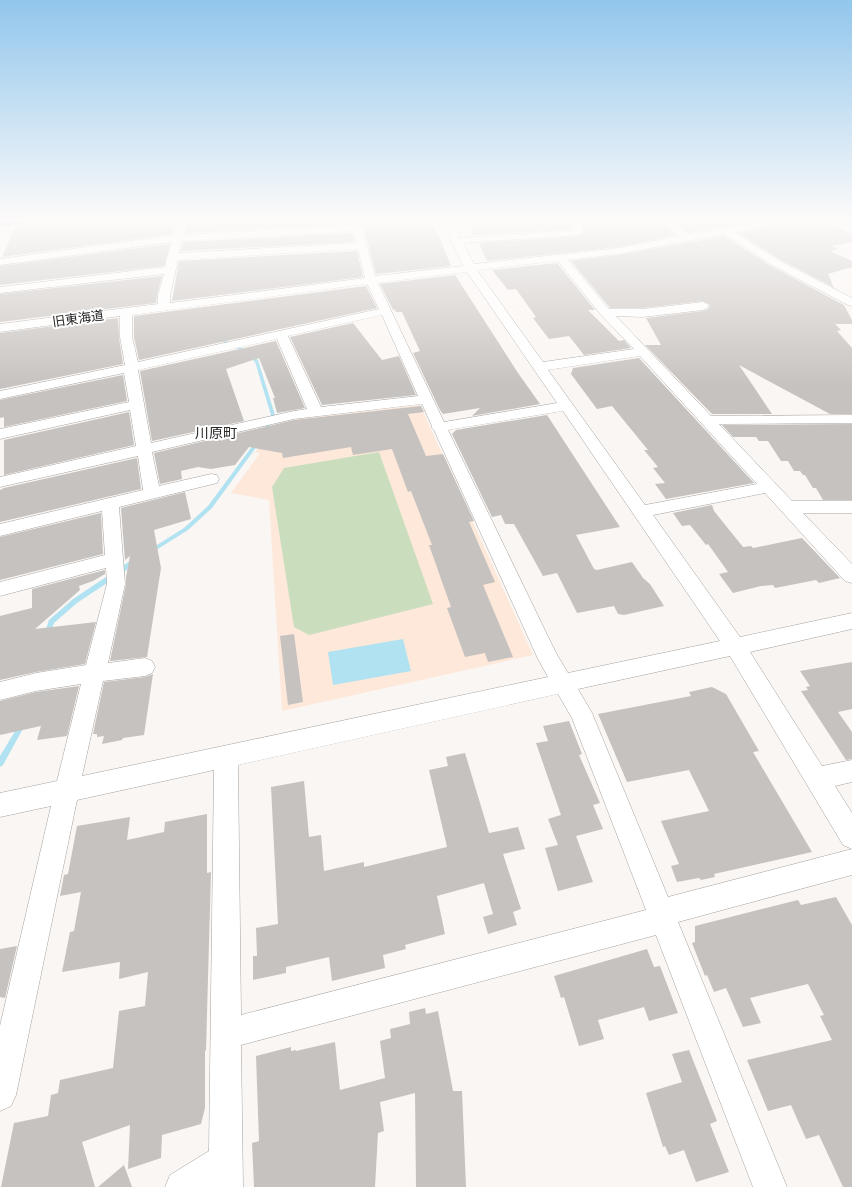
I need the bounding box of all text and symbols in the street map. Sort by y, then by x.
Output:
street label: 旧東海道 [51,305,105,332]
district label: 川原町 [195,423,237,443]

